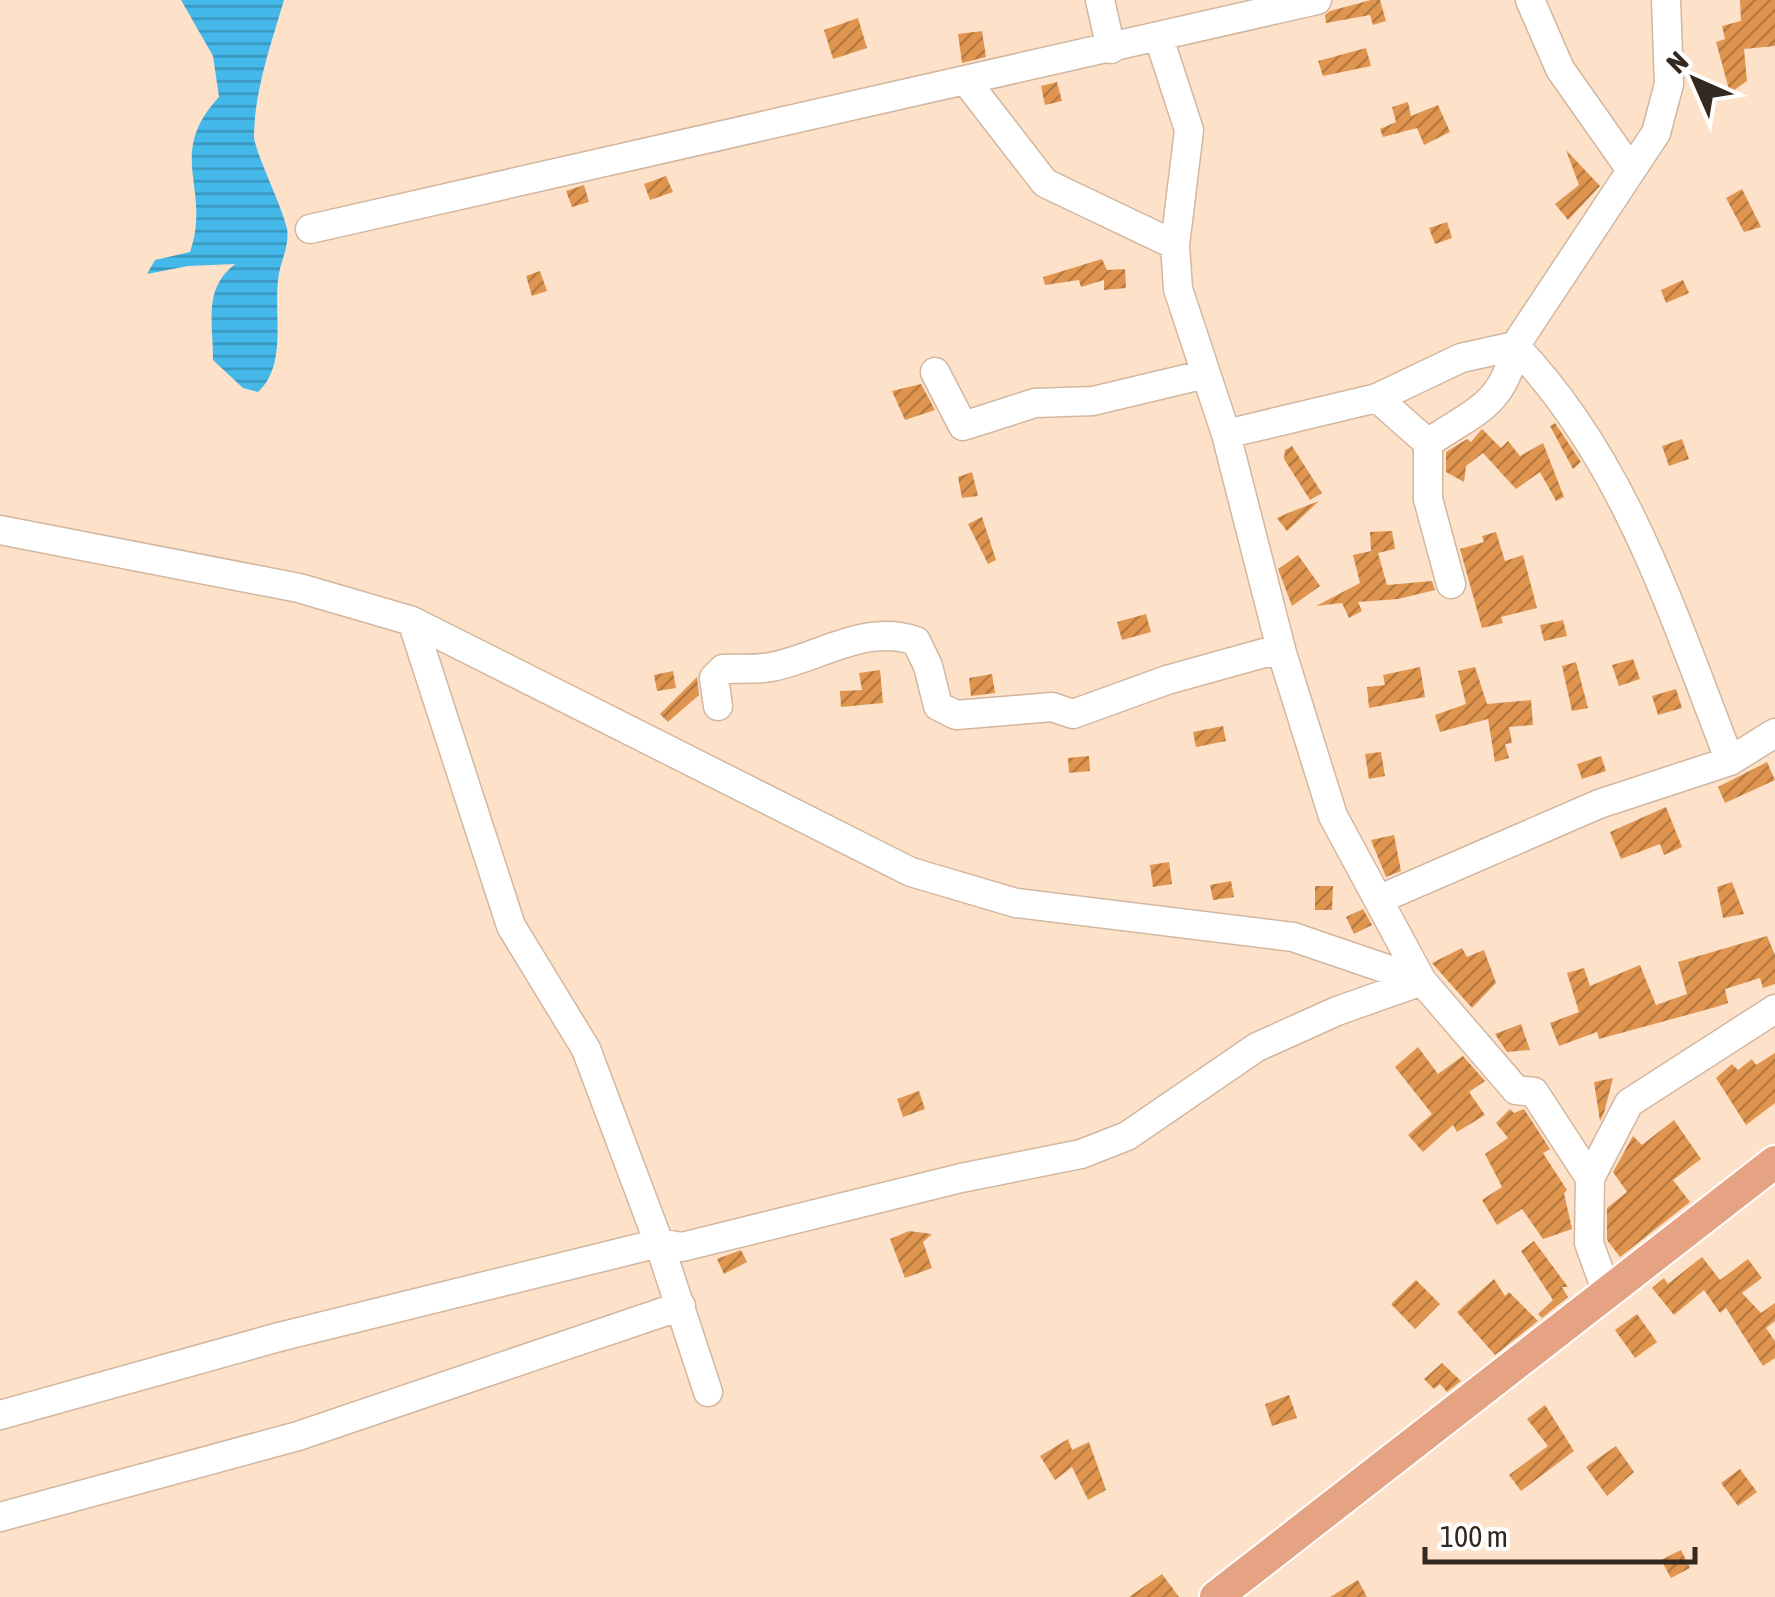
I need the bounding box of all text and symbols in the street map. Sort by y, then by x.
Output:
north arrow [1645,30,1745,130]
text: N [1660,45,1694,79]
scale bar [1425,1502,1695,1564]
text: 100 m [1440,1519,1508,1553]

